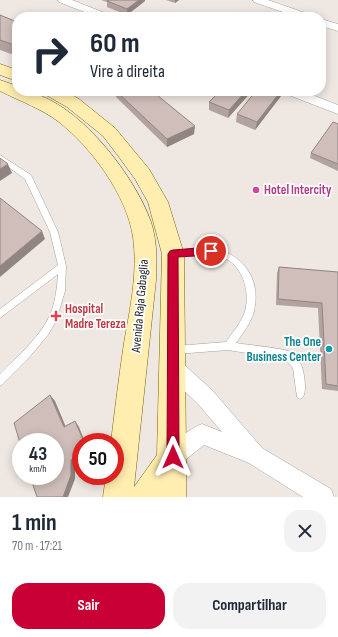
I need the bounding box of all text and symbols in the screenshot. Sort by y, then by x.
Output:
text: 60 m [90,27,139,60]
icon: right [24,28,76,80]
text: Vire à direita [90,61,165,82]
place label: Hotel Intercity [264,182,332,198]
marker: Hotel Intercity [251,185,261,195]
pin [194,234,228,268]
icon: arrive [200,240,222,262]
street label: Avenida Raja Gabaglia [128,259,152,354]
place label: Hospital Madre Tereza [65,301,126,332]
marker: Hospital Madre Tereza [50,310,62,322]
place label: The One Business Center [247,334,321,365]
marker: The One Business Center [324,344,334,354]
speed limit sign: 50 [72,433,124,485]
position arrow [152,436,194,478]
text: 43 [29,442,47,466]
text: km/h [29,463,47,475]
text: 1 min [12,508,57,537]
button: close [284,510,326,552]
text: 70 m · 17:21 [12,538,62,554]
button: Sair [12,583,165,629]
button: Compartilhar [173,583,326,629]

